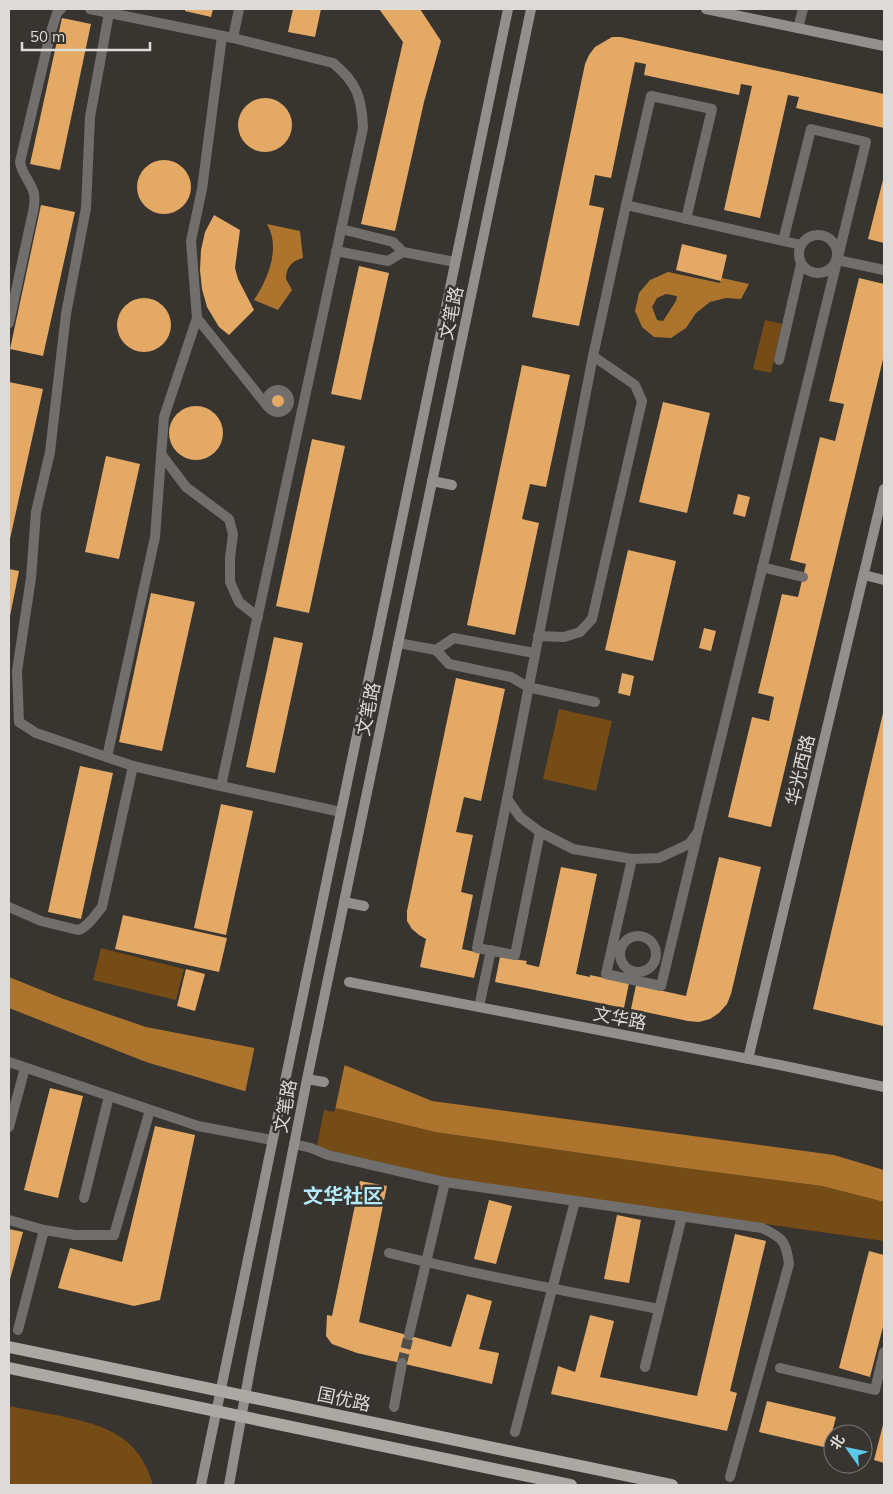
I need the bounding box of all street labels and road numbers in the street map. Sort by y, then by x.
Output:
street label: 文笔路 [434,284,468,342]
street label: 文笔路 [351,680,385,738]
street label: 华光西路 [781,732,819,808]
street label: 文华路 [591,1002,649,1034]
street label: 文笔路 [269,1077,301,1135]
street label: 国优路 [315,1382,373,1416]

